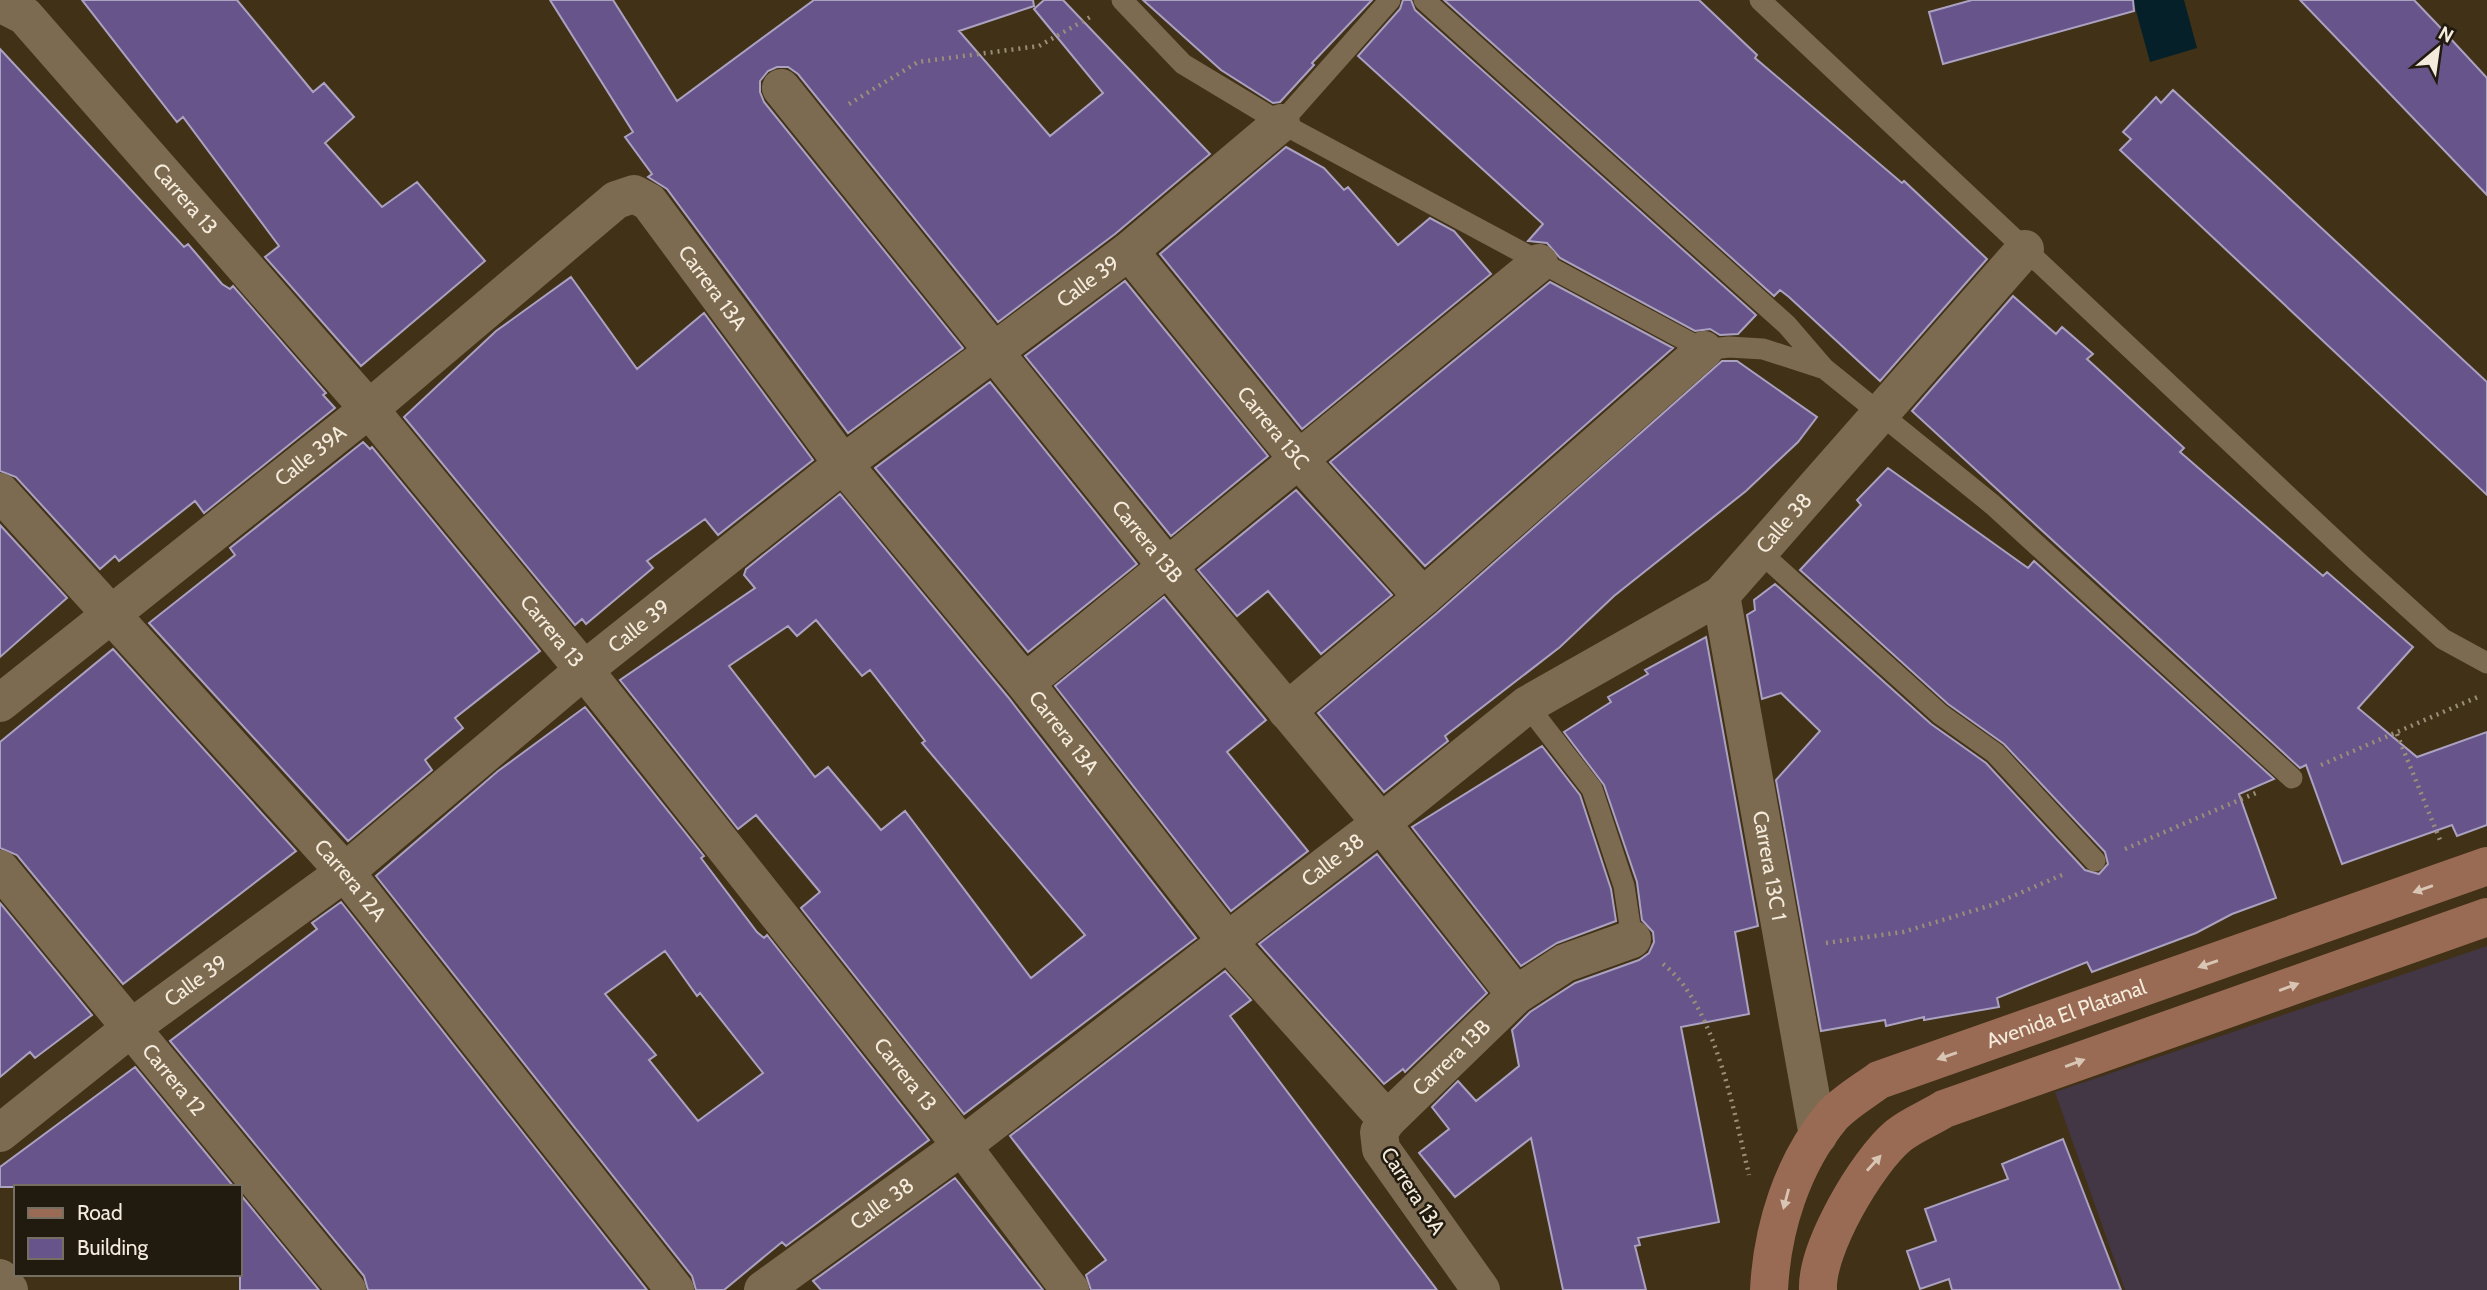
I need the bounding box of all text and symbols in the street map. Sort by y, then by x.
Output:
north arrow [2403,14,2473,84]
text: N [2435,21,2457,48]
street label: Carrera 13 [147,158,223,239]
street label: Carrera 13A [673,240,753,335]
street label: Calle 39 [1051,250,1124,313]
street label: Carrera 13C [1232,381,1314,474]
street label: Calle 39A [270,419,351,491]
street label: Calle 38 [1750,487,1817,558]
street label: Carrera 13B [1107,495,1188,588]
street label: Carrera 13 [515,589,589,672]
street label: Calle 39 [603,594,675,658]
street label: Carrera 13A [1024,685,1105,779]
street label: Carrera 13C 1 [1748,809,1792,922]
street label: Calle 38 [1296,828,1369,892]
street label: Carrera 12A [309,834,392,926]
one-way arrow [2412,884,2433,895]
street label: Calle 39 [159,949,232,1012]
one-way arrow [2197,959,2218,970]
street label: Avenida El Platanal [1983,974,2149,1053]
one-way arrow [2279,981,2300,992]
street label: Carrera 13B [1407,1014,1495,1101]
street label: Carrera 13 [869,1032,942,1116]
street label: Carrera 12 [137,1038,211,1120]
one-way arrow [1937,1051,1958,1062]
one-way arrow [2064,1057,2085,1068]
street label: Carrera 13A [1376,1142,1451,1239]
one-way arrow [1866,1154,1881,1171]
street label: Calle 38 [845,1172,918,1235]
legend [14,1185,242,1276]
one-way arrow [1780,1189,1791,1211]
text: Road [77,1200,123,1225]
text: Building [77,1235,149,1260]

